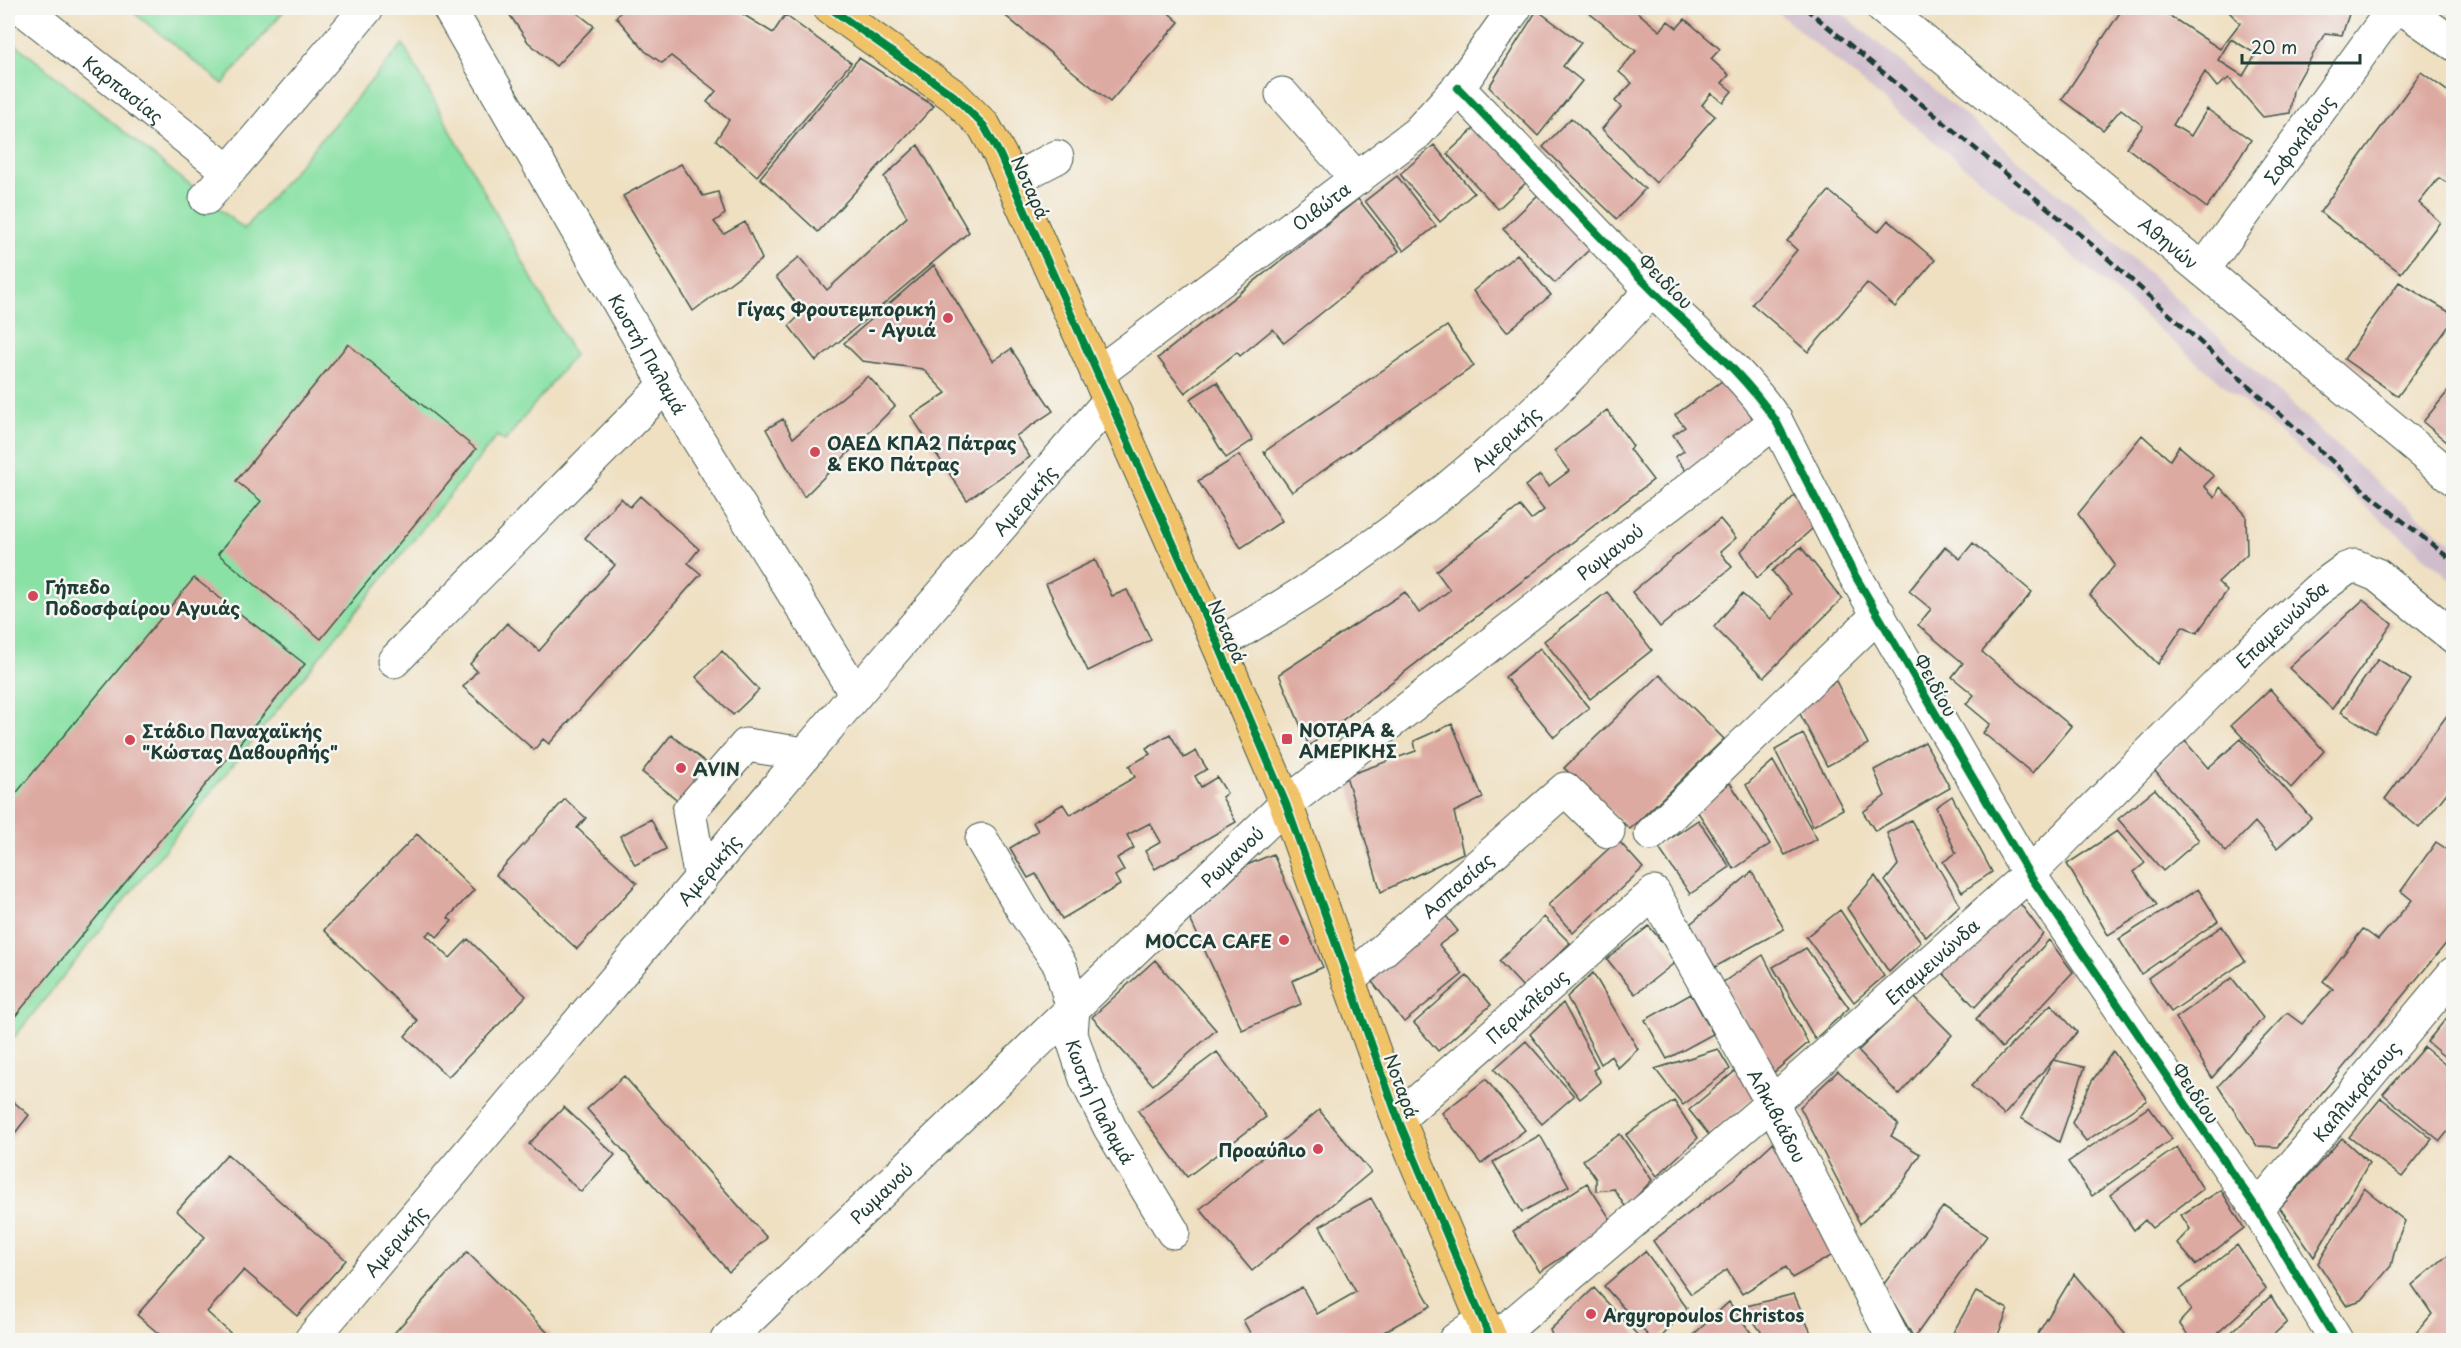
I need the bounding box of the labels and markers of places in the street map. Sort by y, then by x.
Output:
place label: Γίγας Φρουτεμπορική - Αγυιά [737,295,937,343]
marker: Γίγας Φρουτεμπορική - Αγυιά [941,311,955,325]
place label: ΟΑΕΔ ΚΠΑ2 Πάτρας & ΕΚΟ Πάτρας [827,429,1017,477]
marker: ΟΑΕΔ ΚΠΑ2 Πάτρας & ΕΚΟ Πάτρας [808,445,822,459]
place label: Γήπεδο Ποδοσφαίρου Αγυιάς [45,573,240,621]
marker: Γήπεδο Ποδοσφαίρου Αγυιάς [26,589,40,603]
place label: ΝΟΤΑΡΑ & ΑΜΕΡΙΚΗΣ [1299,716,1397,764]
place label: Στάδιο Παναχαϊκής "Κώστας Δαβουρλής" [142,717,338,765]
marker: ΝΟΤΑΡΑ & ΑΜΕΡΙΚΗΣ [1280,732,1294,746]
marker: Στάδιο Παναχαϊκής "Κώστας Δαβουρλής" [123,733,137,747]
place label: AVIN [693,755,740,782]
marker: AVIN [674,761,688,775]
place label: MOCCA CAFE [1145,927,1272,954]
marker: MOCCA CAFE [1277,933,1291,947]
place label: Προαύλιο [1218,1136,1306,1163]
marker: Προαύλιο [1311,1142,1325,1156]
place label: Argyropoulos Christos [1602,1301,1804,1328]
marker: Argyropoulos Christos [1584,1307,1598,1321]

